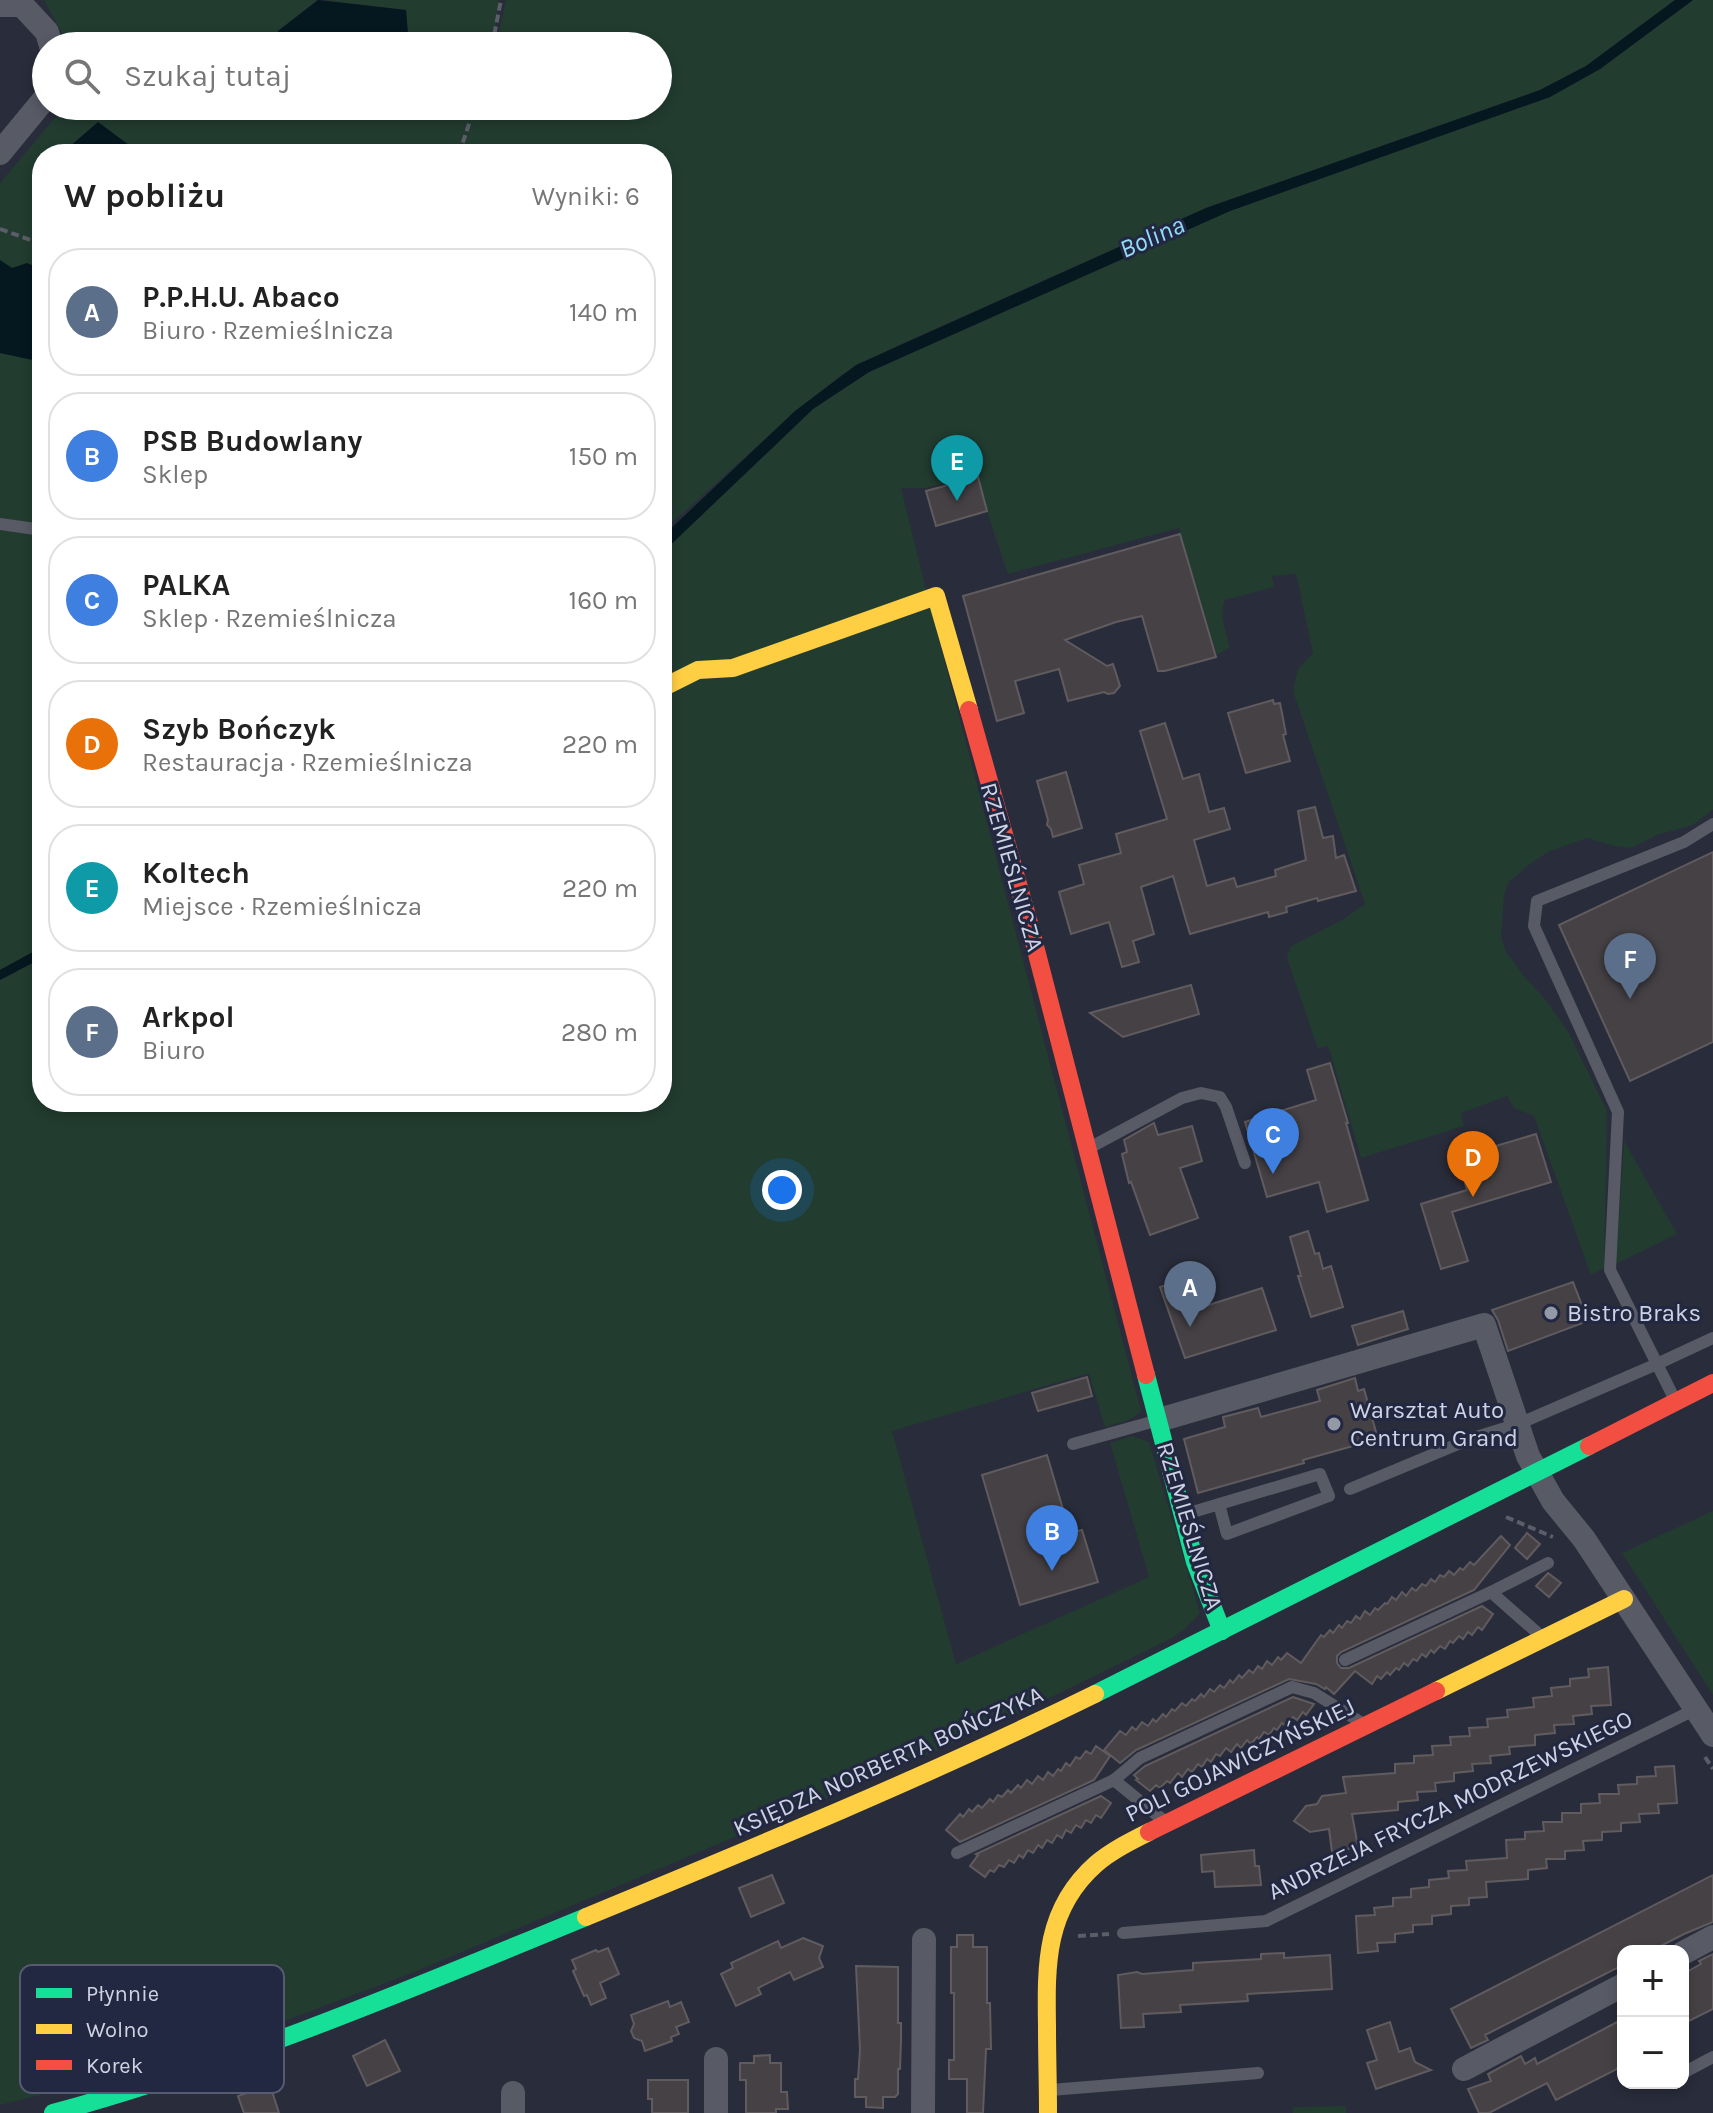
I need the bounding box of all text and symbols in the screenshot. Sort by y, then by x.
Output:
search box [32,32,672,120]
icon: search [60,54,104,98]
text: Szukaj tutaj [124,58,291,94]
text: W pobliżu [64,176,225,216]
text: Wyniki: 6 [532,181,640,212]
water label: Bolina [1115,209,1189,265]
text: P.P.H.U. Abaco [142,279,340,315]
text: A [84,297,100,328]
text: 140 m [569,297,638,328]
text: Biuro · Rzemieślnicza [142,315,394,346]
text: PSB Budowlany [142,423,362,459]
pin: E [931,435,983,501]
text: B [84,441,100,472]
text: 150 m [569,441,638,472]
text: Sklep [142,459,208,490]
text: PALKA [142,567,230,603]
text: C [84,585,100,616]
text: 160 m [569,585,638,616]
text: Sklep · Rzemieślnicza [142,603,397,634]
text: Szyb Bończyk [142,711,336,747]
text: D [83,729,101,760]
text: 220 m [562,729,638,760]
text: Restauracja · Rzemieślnicza [142,747,473,778]
street label: RZEMIEŚLNICZA [974,779,1050,955]
text: Koltech [142,855,250,891]
text: E [84,873,100,904]
text: 220 m [562,873,638,904]
text: Miejsce · Rzemieślnicza [142,891,422,922]
pin: F [1604,933,1656,999]
text: Arkpol [142,999,235,1035]
text: F [85,1017,99,1048]
text: 280 m [561,1017,638,1048]
text: Biuro [142,1035,205,1066]
pin: C [1247,1108,1299,1174]
pin: D [1447,1131,1499,1197]
your location [762,1170,802,1210]
pin: A [1164,1261,1216,1327]
place label: Bistro Braks [1567,1299,1701,1327]
marker: Bistro Braks [1542,1304,1560,1322]
place label: Warsztat Auto Centrum Grand [1350,1396,1518,1452]
marker: Warsztat Auto Centrum Grand [1325,1415,1343,1433]
street label: RZEMIEŚLNICZA [1151,1438,1229,1614]
pin: B [1026,1505,1078,1571]
street label: KSIĘDZA NORBERTA BOŃCZYKA [728,1679,1048,1842]
street label: POLI GOJAWICZYŃSKIEJ [1120,1691,1359,1828]
street label: ANDRZEJA FRYCZA MODRZEWSKIEGO [1263,1704,1637,1906]
map controls [1617,1945,1689,2089]
button: + [1617,1945,1689,2017]
legend [20,1965,284,2093]
text: Płynnie [86,1981,159,2007]
text: Wolno [86,2017,148,2043]
button: − [1617,2017,1689,2089]
text: Korek [86,2053,143,2079]

